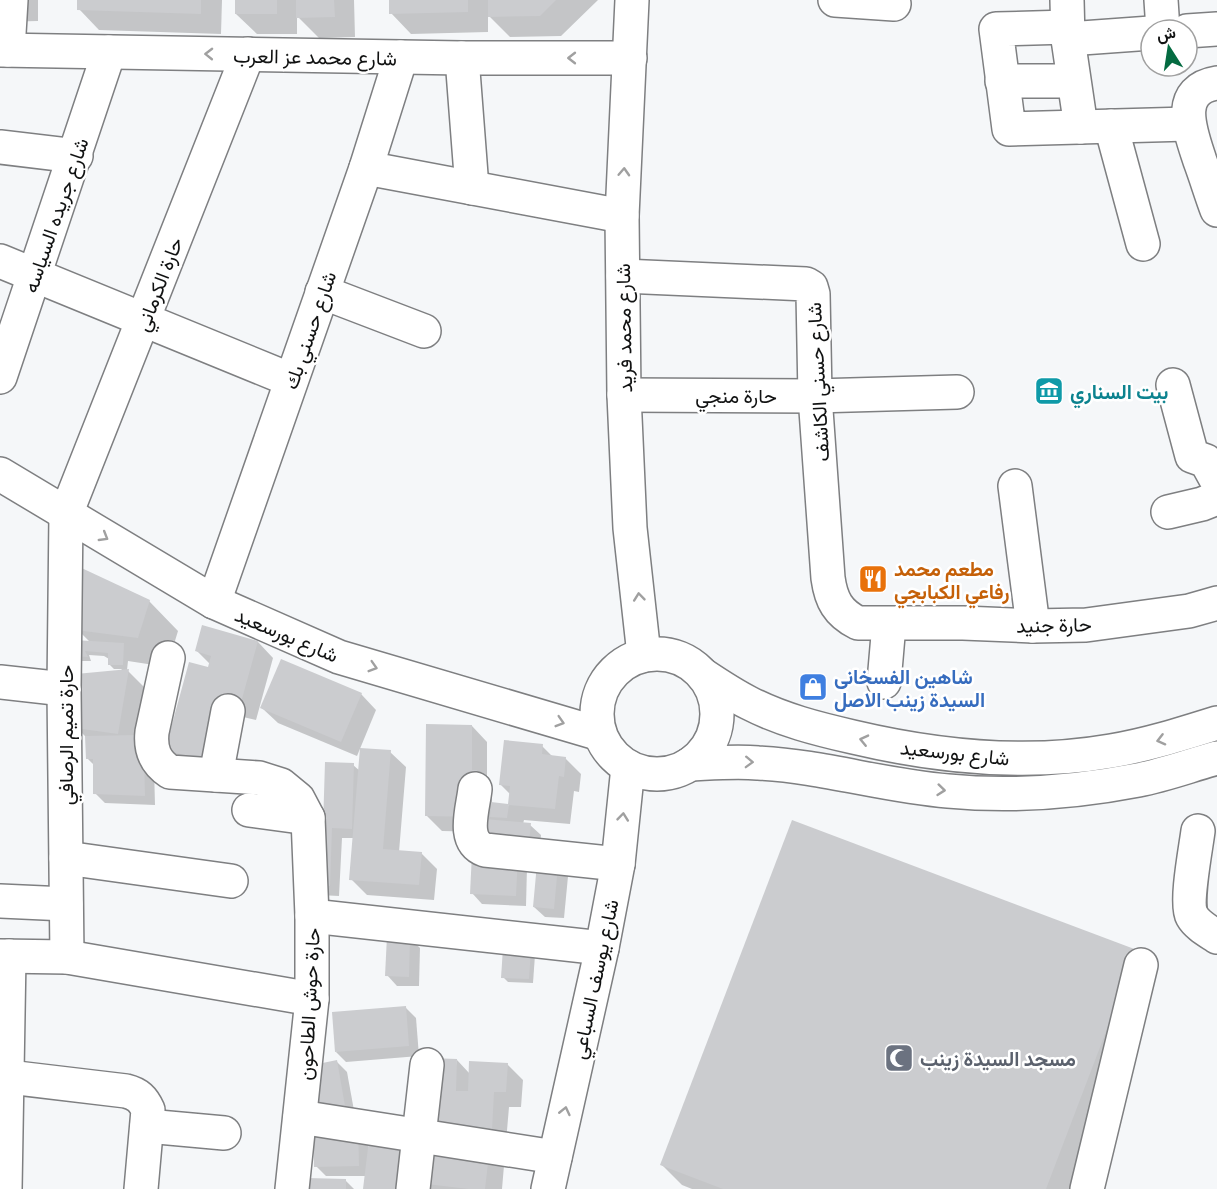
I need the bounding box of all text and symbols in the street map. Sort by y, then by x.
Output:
north arrow [1139,18,1199,78]
text: ش [1154,22,1177,45]
street label: شارع محمد عز العرب [233,43,397,72]
one-way arrow [204,47,213,60]
one-way arrow [567,52,576,64]
street label: شارع جريده السياسه [17,134,96,297]
one-way arrow [618,167,631,176]
street label: حارة الكرماني [129,233,193,337]
street label: شارع محمد فريد [610,263,639,393]
street label: شارع حسني بك [278,268,346,394]
street label: شارع حسني الكاشف [801,301,839,462]
museum icon: بيت السناري [1033,375,1065,407]
place label: بيت السناري [1070,379,1168,409]
street label: حارة منجي [695,383,777,413]
one-way arrow [98,529,108,541]
place label: مطعم محمد رفاعي الكبابجي [894,556,1010,609]
restaurant icon: مطعم محمد رفاعي الكبابجي [857,563,889,595]
one-way arrow [633,592,646,601]
street label: شارع بورسعيد [231,601,342,669]
street label: حارة جنيد [1016,611,1092,639]
one-way arrow [367,660,378,672]
place label: شاهين الفسخانى السيدة زينب الاصل [834,664,985,713]
street label: حارة تميم الرصافي [53,665,83,805]
shop icon: شاهين الفسخانى السيدة زينب الاصل [797,671,829,703]
one-way arrow [554,715,565,727]
one-way arrow [1156,733,1166,746]
one-way arrow [860,734,870,747]
street label: شارع بورسعيد [899,734,1011,773]
one-way arrow [744,756,753,769]
one-way arrow [937,783,946,796]
one-way arrow [616,813,629,822]
street label: شارع يوسف السباعي [565,897,629,1062]
street label: حارة حوش الطاحون [292,927,326,1081]
mosque icon: مسجد السيدة زينب [883,1042,915,1074]
place label: مسجد السيدة زينب [920,1046,1076,1072]
one-way arrow [558,1107,571,1117]

